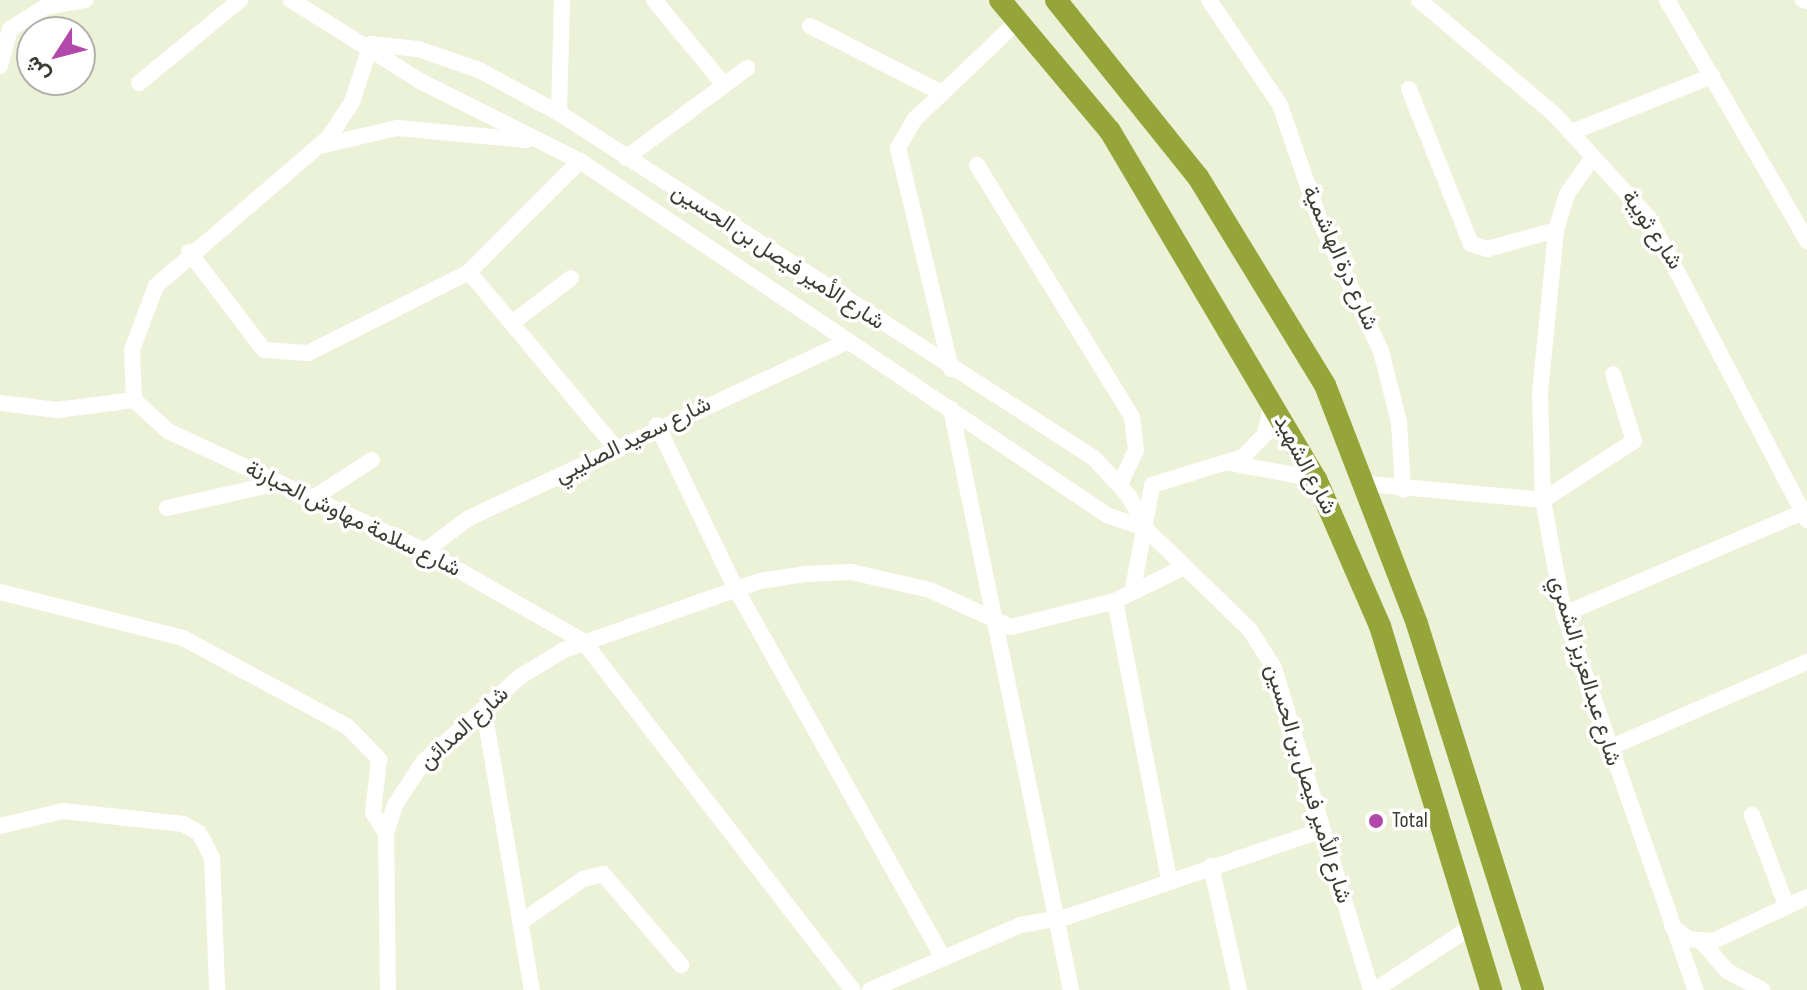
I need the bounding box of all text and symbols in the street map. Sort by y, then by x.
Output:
north arrow [16,16,96,96]
text: ش [19,51,56,88]
street label: شارع الأمير فيصل بن الحسين [667,178,889,336]
street label: شارع درة الهاشمية [1296,182,1384,334]
street label: شارع ثويبة [1616,185,1688,275]
street label: شارع سعيد الصليبي [551,391,715,489]
street label: شارع الشهيد [1268,411,1342,519]
street label: شارع سلامة مهاوش الحبارنة [241,455,465,583]
street label: شارع عبدالعزيز الشمري [1544,573,1626,769]
street label: شارع الأمير فيصل بن الحسين [1259,661,1357,907]
street label: شارع المدائن [414,681,514,775]
place label: Total [1392,808,1428,834]
marker: Total [1367,812,1385,830]

